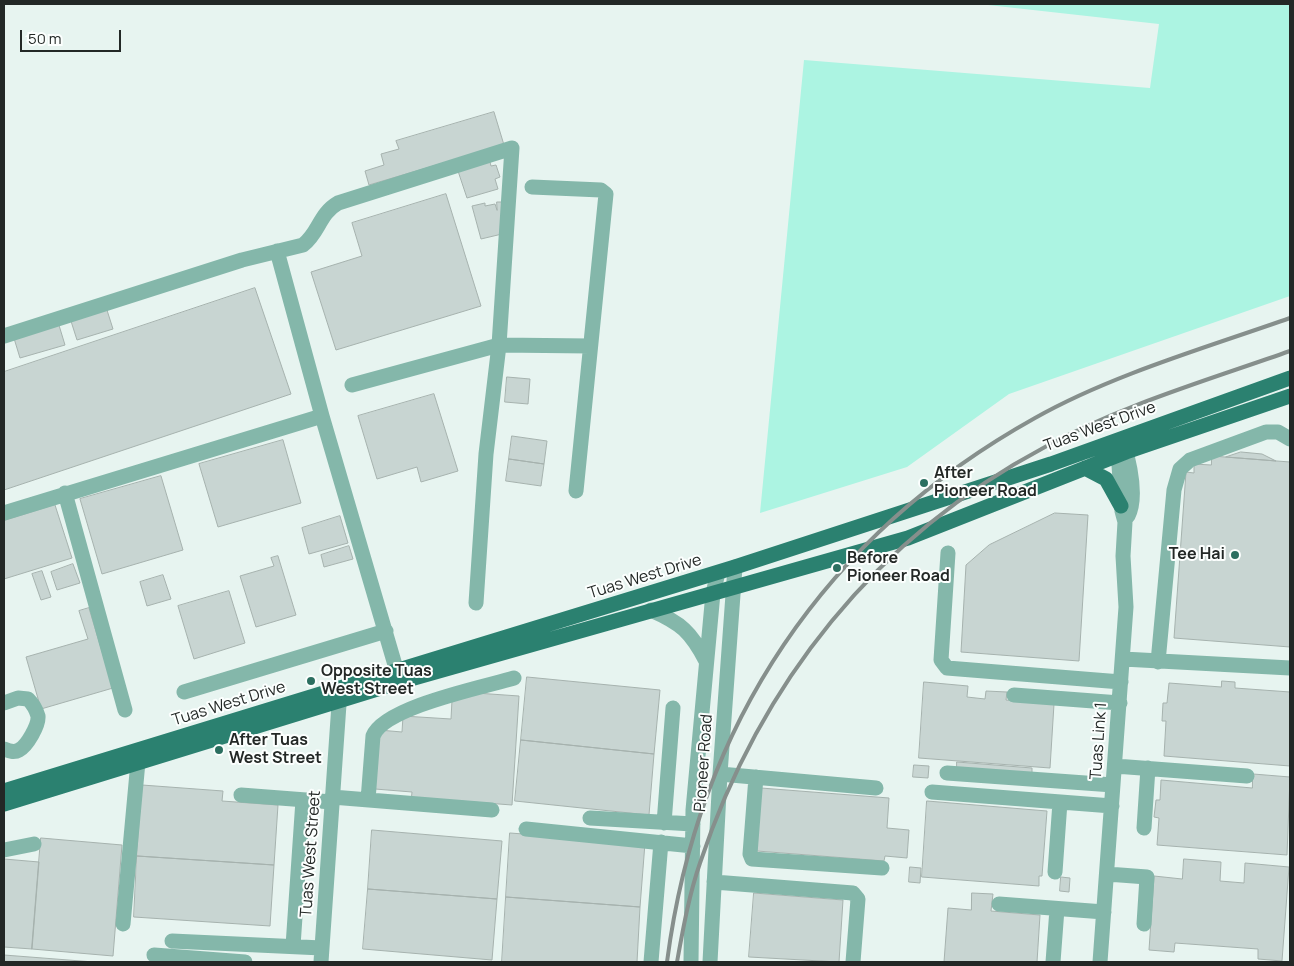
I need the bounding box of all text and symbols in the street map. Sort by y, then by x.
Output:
scale bar [22,20,124,52]
text: 50 m [28,28,62,49]
street label: Tuas West Drive [1042,398,1158,456]
place label: After Pioneer Road [934,464,1037,502]
marker: After Pioneer Road [918,477,930,489]
place label: Tee Hai [1169,545,1225,565]
place label: Before Pioneer Road [847,549,950,587]
marker: Tee Hai [1229,549,1241,561]
street label: Tuas West Drive [586,551,704,603]
marker: Before Pioneer Road [831,562,843,574]
place label: Opposite Tuas West Street [321,662,432,700]
marker: Opposite Tuas West Street [305,675,317,687]
street label: Tuas West Drive [170,678,288,730]
street label: Tuas Link 1 [1087,702,1111,780]
street label: Pioneer Road [691,713,717,813]
place label: After Tuas West Street [229,731,322,769]
marker: After Tuas West Street [213,744,225,756]
street label: Tuas West Street [297,790,325,918]

